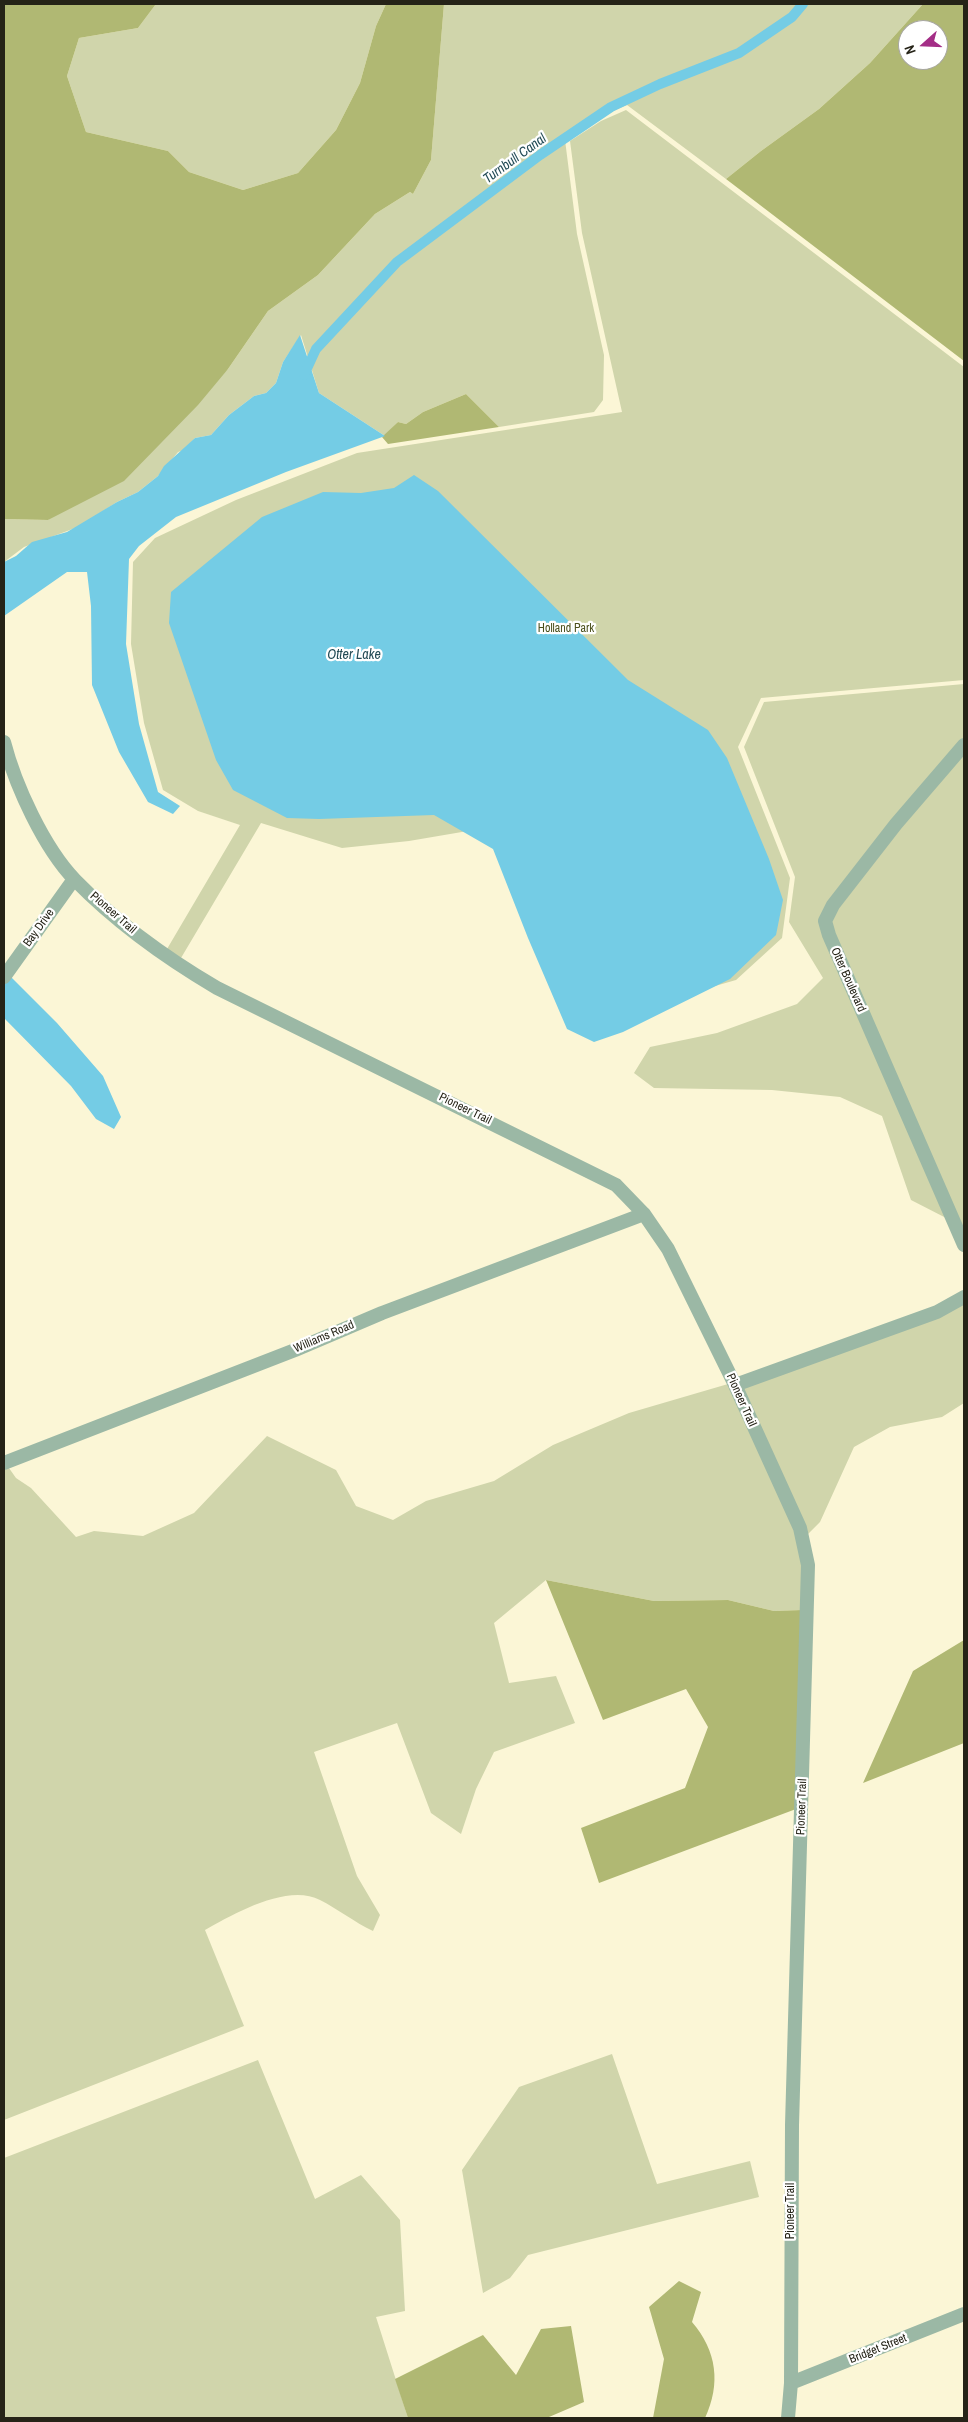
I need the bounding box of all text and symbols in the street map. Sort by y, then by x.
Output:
north arrow [898,20,948,70]
text: N [900,43,920,57]
water label: Turnbull Canal [480,131,550,187]
park label: Holland Park [538,622,594,636]
water label: Otter Lake [327,647,381,663]
street label: Pioneer Trail [87,889,139,937]
street label: Bay Drive [20,906,58,950]
street label: Otter Boulevard [827,946,869,1014]
street label: Pioneer Trail [436,1090,494,1128]
street label: Williams Road [292,1318,356,1356]
street label: Pioneer Trail [723,1371,759,1429]
street label: Pioneer Trail [794,1779,810,1835]
street label: Pioneer Trail [784,2183,798,2239]
street label: Bridget Street [847,2331,909,2367]

